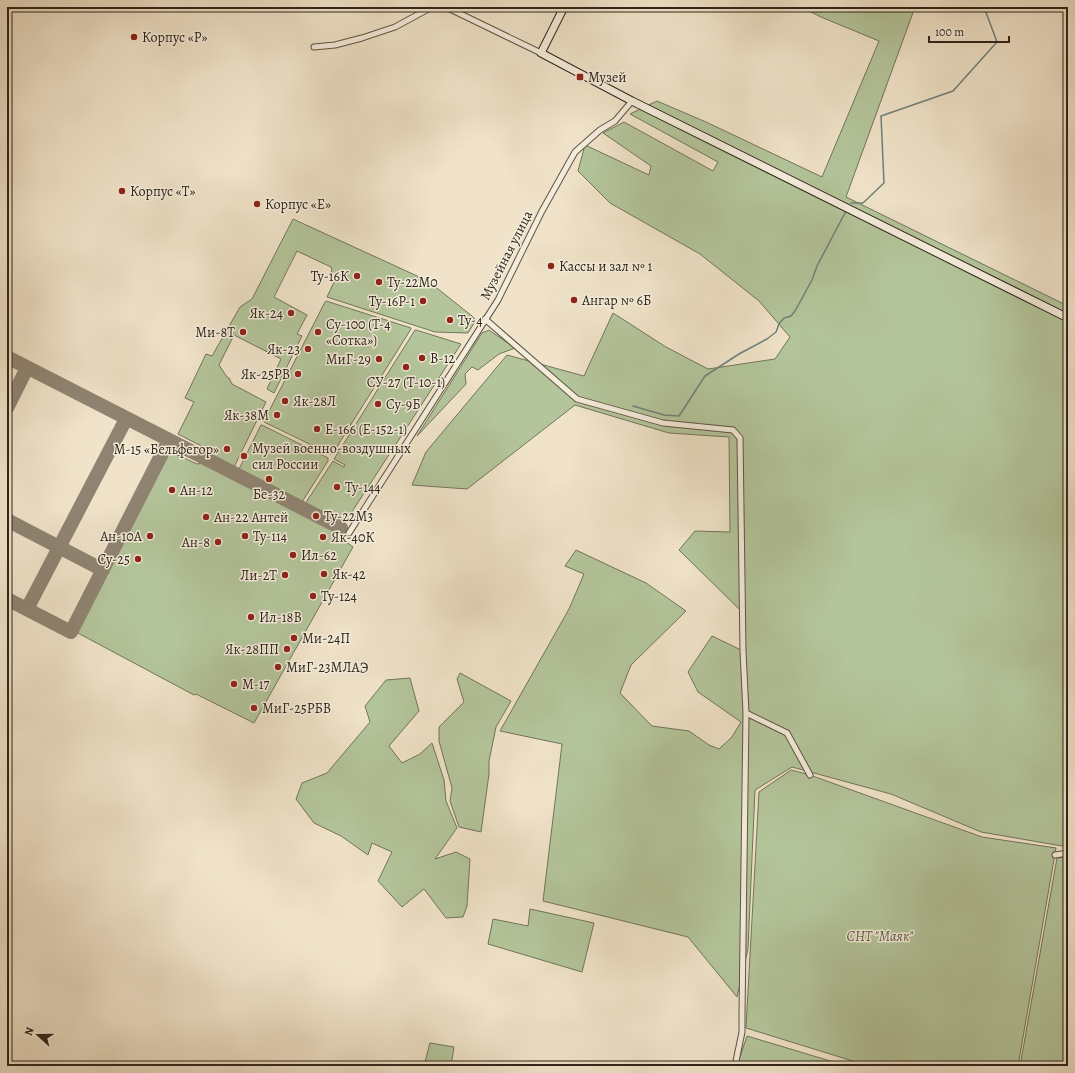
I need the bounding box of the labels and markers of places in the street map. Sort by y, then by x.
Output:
place label: Корпус «Р» [142,28,208,47]
marker: Корпус «Р» [129,32,139,42]
place label: Музей [588,68,627,87]
marker: Музей [575,72,585,82]
place label: Корпус «Т» [130,182,195,201]
marker: Корпус «Т» [117,186,127,196]
place label: Корпус «Е» [265,195,331,214]
marker: Корпус «Е» [252,199,262,209]
place label: Кассы и зал № 1 [559,257,653,276]
marker: Кассы и зал № 1 [546,261,556,271]
place label: Ту-16К [311,267,349,286]
marker: Ту-16К [352,271,362,281]
place label: Ту-22М0 [387,273,438,292]
marker: Ту-22М0 [374,277,384,287]
place label: Ангар № 6Б [581,291,651,310]
place label: Ту-16Р-1 [369,292,415,311]
marker: Ангар № 6Б [569,295,579,305]
marker: Ту-16Р-1 [418,296,428,306]
place label: Як-24 [249,304,283,323]
marker: Як-24 [286,308,296,318]
place label: Ту-4 [458,311,483,330]
place label: Су-100 (Т-4 «Сотка») [326,315,391,350]
marker: Ту-4 [445,315,455,325]
place label: Ми-8Т [195,323,235,342]
marker: Ми-8Т [238,327,248,337]
marker: Су-100 (Т-4 «Сотка») [313,327,323,337]
place label: Як-23 [267,340,300,359]
marker: Як-23 [303,344,313,354]
place label: В-12 [430,349,455,368]
place label: МиГ-29 [326,350,371,369]
marker: В-12 [417,353,427,363]
marker: МиГ-29 [374,354,384,364]
marker: СУ-27 (Т-10-1) [401,362,411,372]
place label: Як-25РВ [241,365,290,384]
marker: Як-25РВ [293,369,303,379]
place label: СУ-27 (Т-10-1) [367,373,445,392]
place label: Як-28Л [293,392,336,411]
place label: Су-9Б [386,395,421,414]
marker: Як-28Л [280,396,290,406]
marker: Су-9Б [373,399,383,409]
place label: Як-38М [224,406,269,425]
marker: Як-38М [272,410,282,420]
place label: Е-166 (Е-152-1) [325,420,407,439]
marker: Е-166 (Е-152-1) [312,424,322,434]
place label: Музей военно-воздушных сил России [252,439,411,474]
place label: М-15 «Бельфегор» [114,440,219,459]
marker: М-15 «Бельфегор» [222,444,232,454]
marker: Музей военно-воздушных сил России [239,451,249,461]
marker: Бе-32 [264,474,274,484]
place label: Ту-144 [345,478,381,497]
place label: Ан-12 [179,481,213,500]
marker: Ту-144 [332,482,342,492]
marker: Ан-12 [167,485,177,495]
place label: Бе-32 [253,485,286,504]
place label: Ту-22М3 [324,507,373,526]
place label: Ан-22 Антей [213,508,288,527]
marker: Ту-22М3 [311,511,321,521]
marker: Ан-22 Антей [201,512,211,522]
place label: Ан-10А [99,527,143,546]
place label: Ту-114 [253,527,287,546]
place label: Як-40К [331,528,374,547]
marker: Ан-10А [145,531,155,541]
marker: Ту-114 [240,531,250,541]
marker: Як-40К [318,532,328,542]
place label: Ан-8 [181,533,210,552]
marker: Ан-8 [213,537,223,547]
place label: Ил-62 [301,546,337,565]
place label: Су-25 [97,550,130,569]
marker: Ил-62 [288,550,298,560]
marker: Су-25 [133,554,143,564]
place label: Як-42 [332,565,366,584]
place label: Ли-2Т [240,566,277,585]
marker: Як-42 [319,569,329,579]
marker: Ли-2Т [280,570,290,580]
place label: Ту-124 [321,587,357,606]
marker: Ту-124 [308,591,318,601]
place label: Ил-18В [259,608,302,627]
marker: Ил-18В [246,612,256,622]
place label: Ми-24П [302,629,350,648]
marker: Ми-24П [289,633,299,643]
place label: Як-28ПП [225,640,279,659]
marker: Як-28ПП [282,644,292,654]
place label: МиГ-23МЛАЭ [286,658,369,677]
marker: МиГ-23МЛАЭ [273,662,283,672]
place label: М-17 [242,675,270,694]
marker: М-17 [229,679,239,689]
place label: МиГ-25РБВ [262,699,331,718]
marker: МиГ-25РБВ [249,703,259,713]

